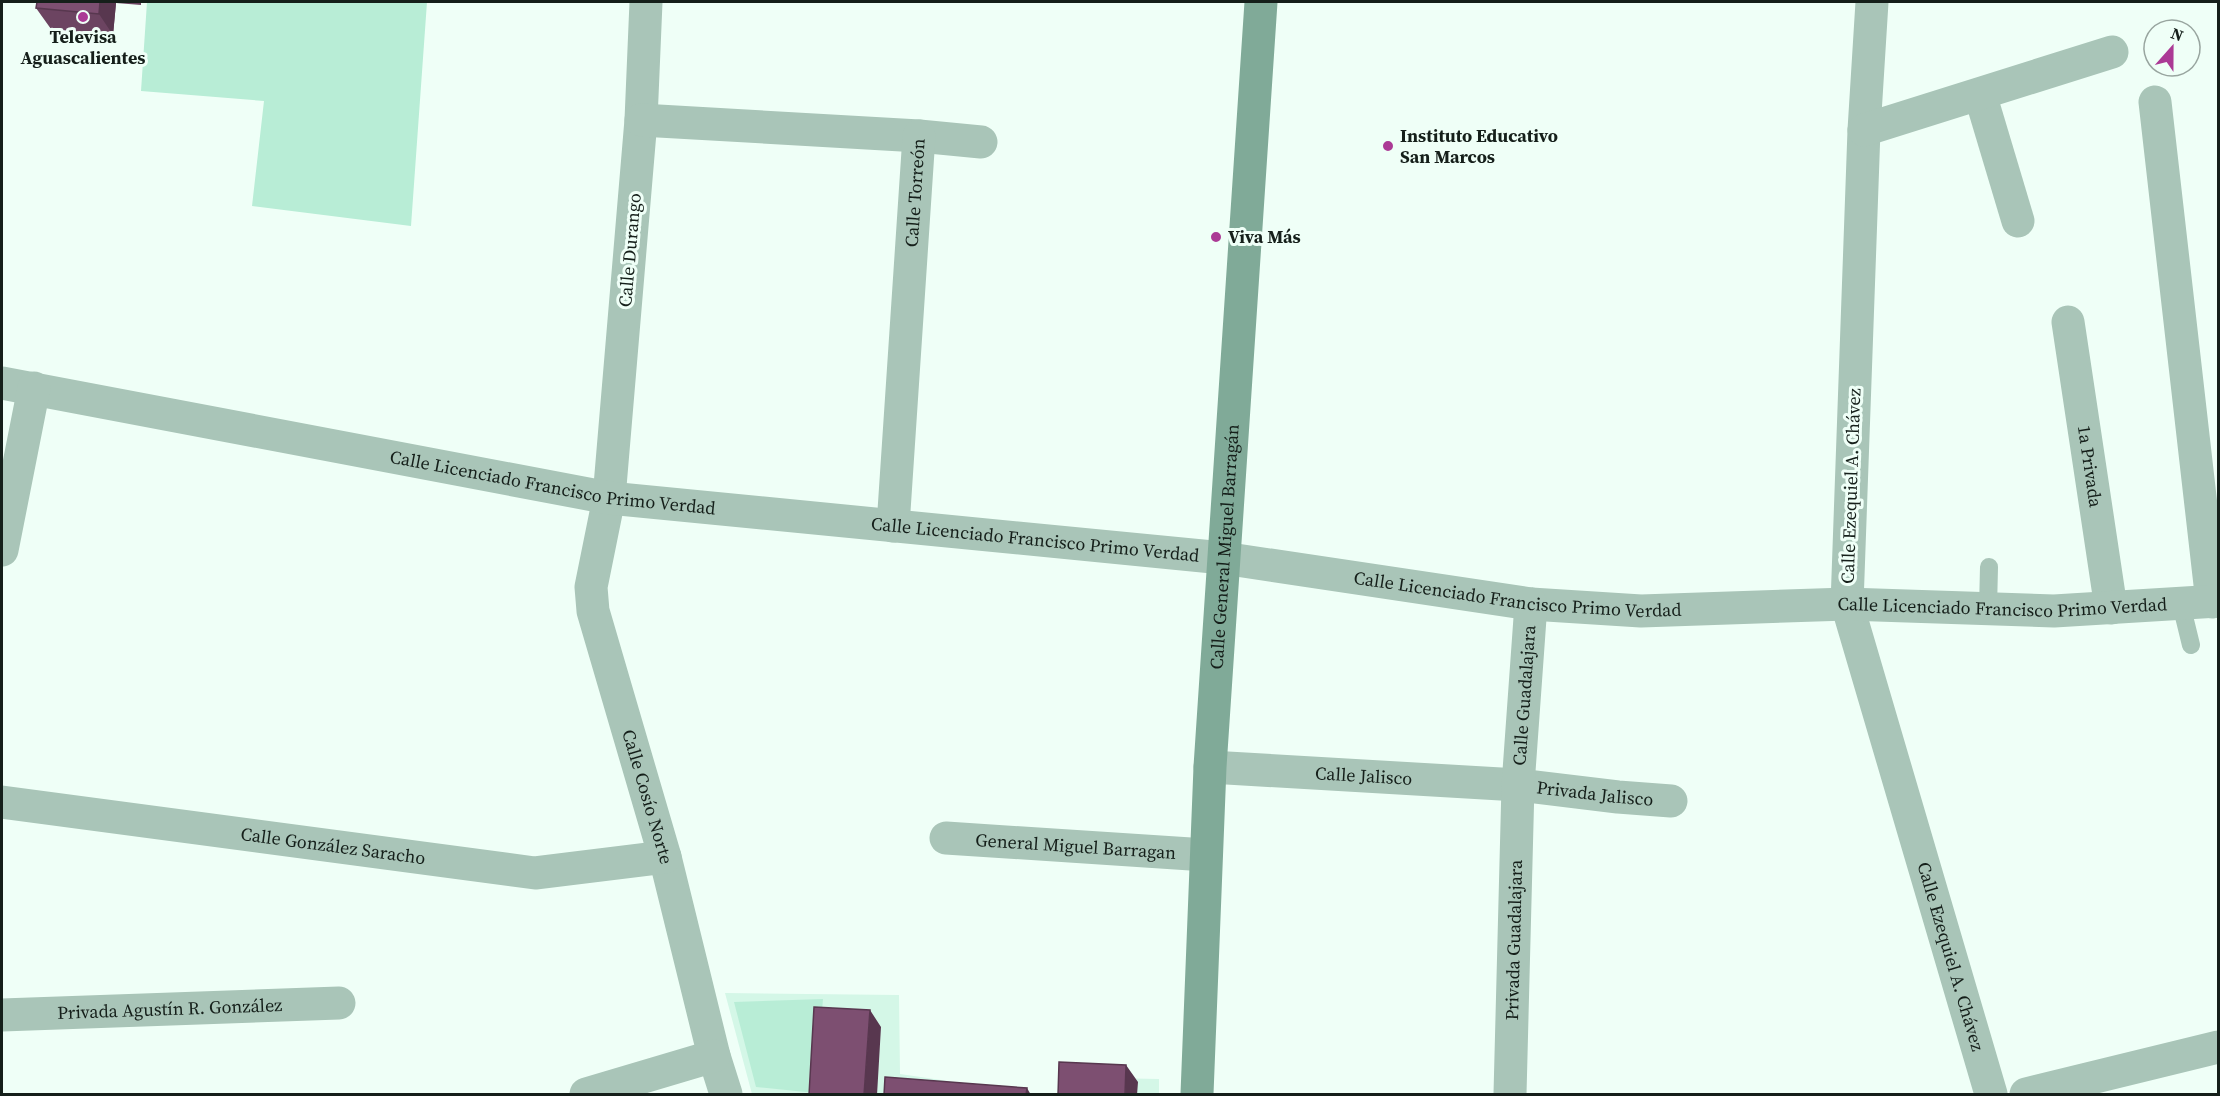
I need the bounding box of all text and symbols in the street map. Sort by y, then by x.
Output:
marker: Televisa Aguascalientes [76,10,90,24]
north arrow [2142,18,2202,78]
text: N [2168,22,2187,46]
place label: Televisa Aguascalientes [21,24,145,70]
place label: Instituto Educativo San Marcos [1400,123,1558,169]
street label: Calle Torreón [899,137,931,248]
marker: Instituto Educativo San Marcos [1381,139,1395,153]
street label: Calle Durango [612,192,647,308]
place label: Viva Más [1228,224,1301,249]
marker: Viva Más [1209,230,1223,244]
street label: Calle Ezequiel A. Chávez [1835,388,1866,584]
street label: Calle General Miguel Barragán [1204,423,1245,670]
street label: 1a Privada [2072,424,2109,510]
street label: Calle Licenciado Francisco Primo Verdad [388,444,717,520]
street label: Calle Licenciado Francisco Primo Verdad [870,511,1201,568]
street label: Calle Licenciado Francisco Primo Verdad [1352,565,1682,623]
street label: Calle Licenciado Francisco Primo Verdad [1837,591,2168,623]
street label: Calle Guadalajara [1506,623,1542,766]
street label: Calle Cosío Norte [616,726,679,867]
street label: Calle Jalisco [1314,760,1413,791]
street label: Privada Jalisco [1535,774,1654,812]
street label: Calle González Saracho [239,821,427,870]
street label: General Miguel Barragan [975,827,1177,865]
street label: Privada Guadalajara [1499,859,1528,1021]
street label: Calle Ezequiel A. Chávez [1911,859,1991,1054]
street label: Privada Agustín R. González [57,992,283,1025]

